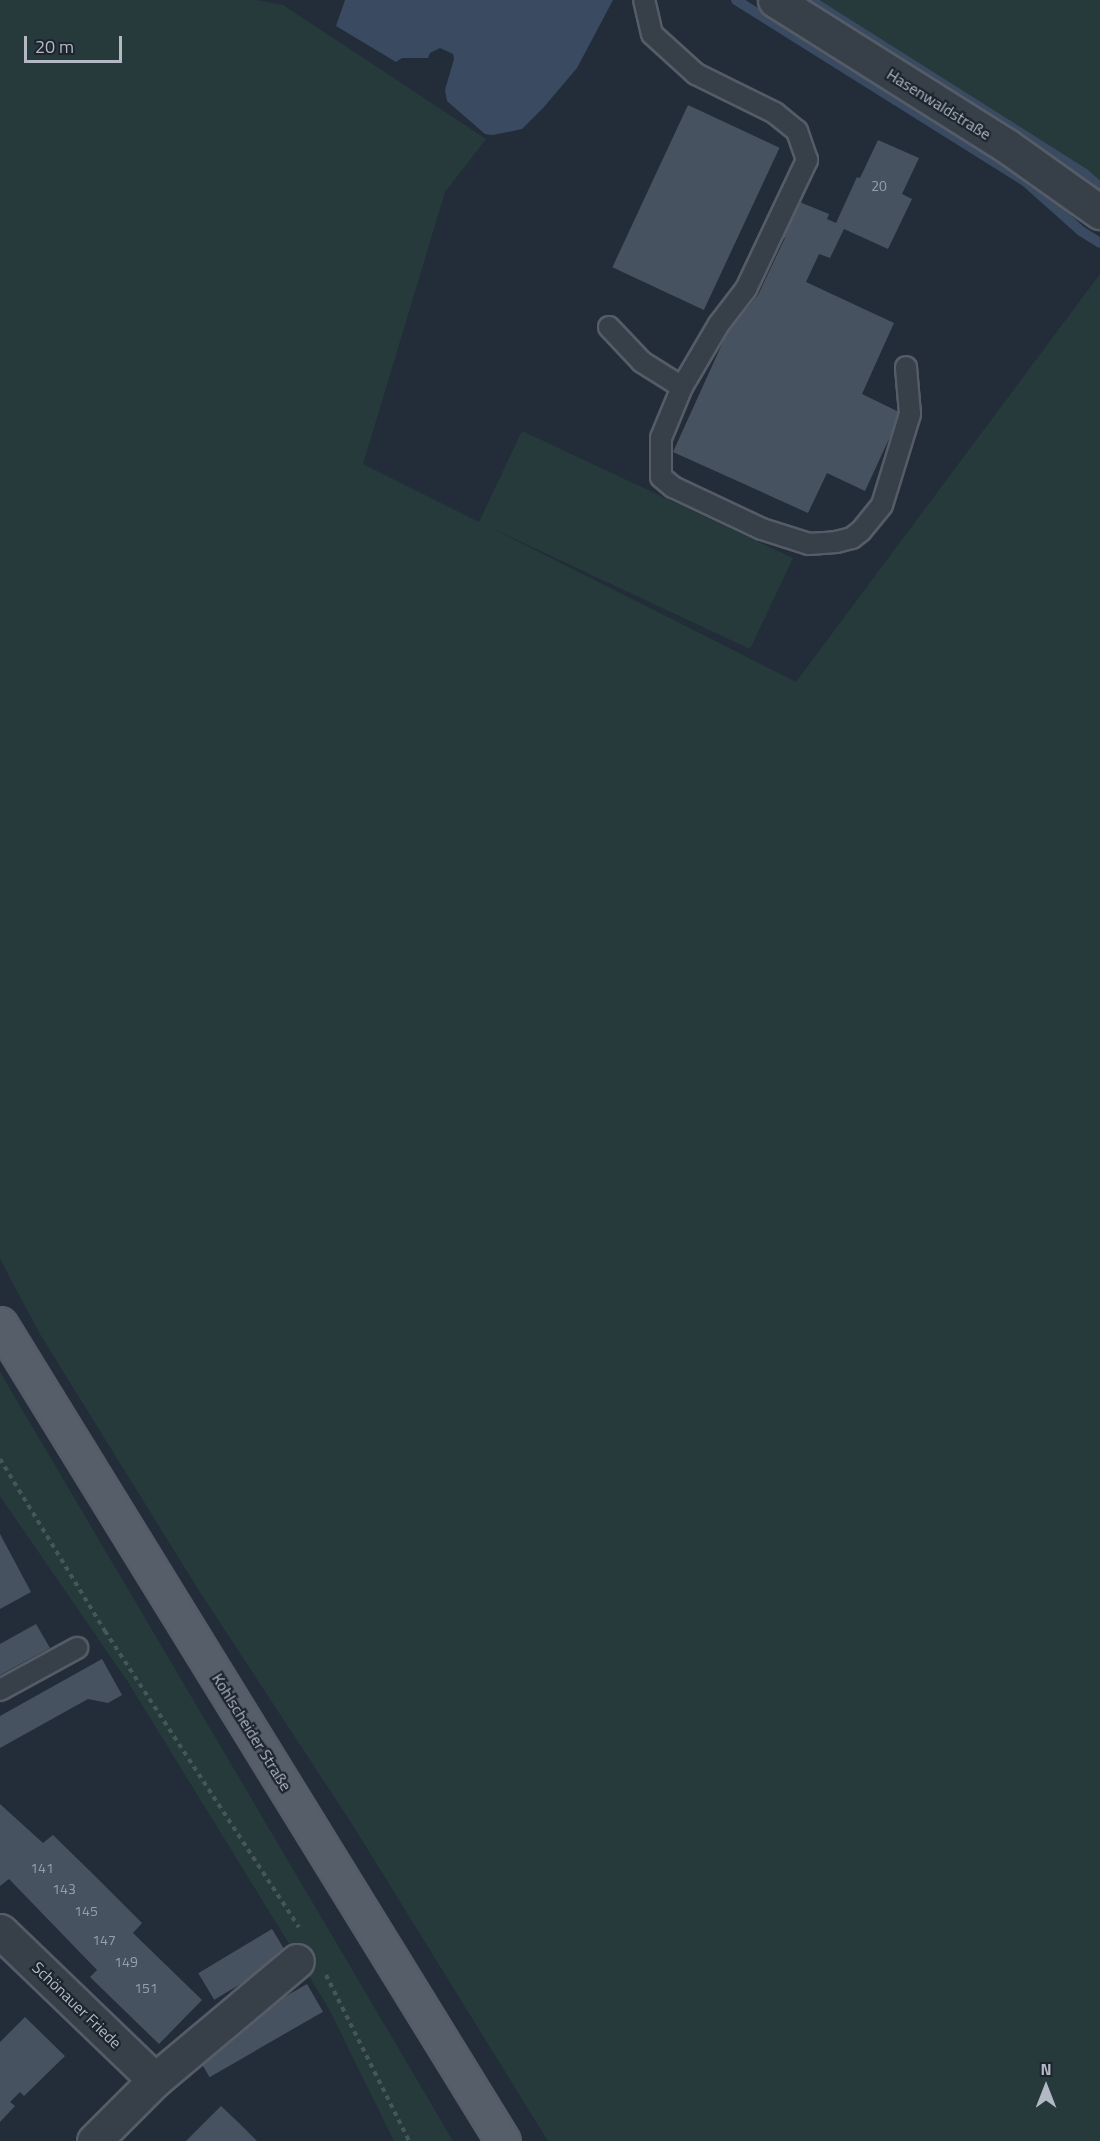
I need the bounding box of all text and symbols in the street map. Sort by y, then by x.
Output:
scale bar [27,24,124,62]
text: 20 m [35,33,74,60]
street label: Hasenwaldstraße [883,64,995,144]
house number: 20 [871,178,887,194]
street label: Kohlscheider Straße [208,1670,296,1794]
house number: 141 [30,1860,54,1876]
house number: 143 [52,1881,76,1897]
house number: 145 [74,1903,98,1919]
house number: 147 [92,1932,116,1948]
house number: 149 [114,1954,138,1970]
street label: Schönauer Friede [28,1958,126,2052]
house number: 151 [134,1980,158,1996]
north arrow [1016,2057,1076,2117]
text: N [1040,2057,1052,2081]

